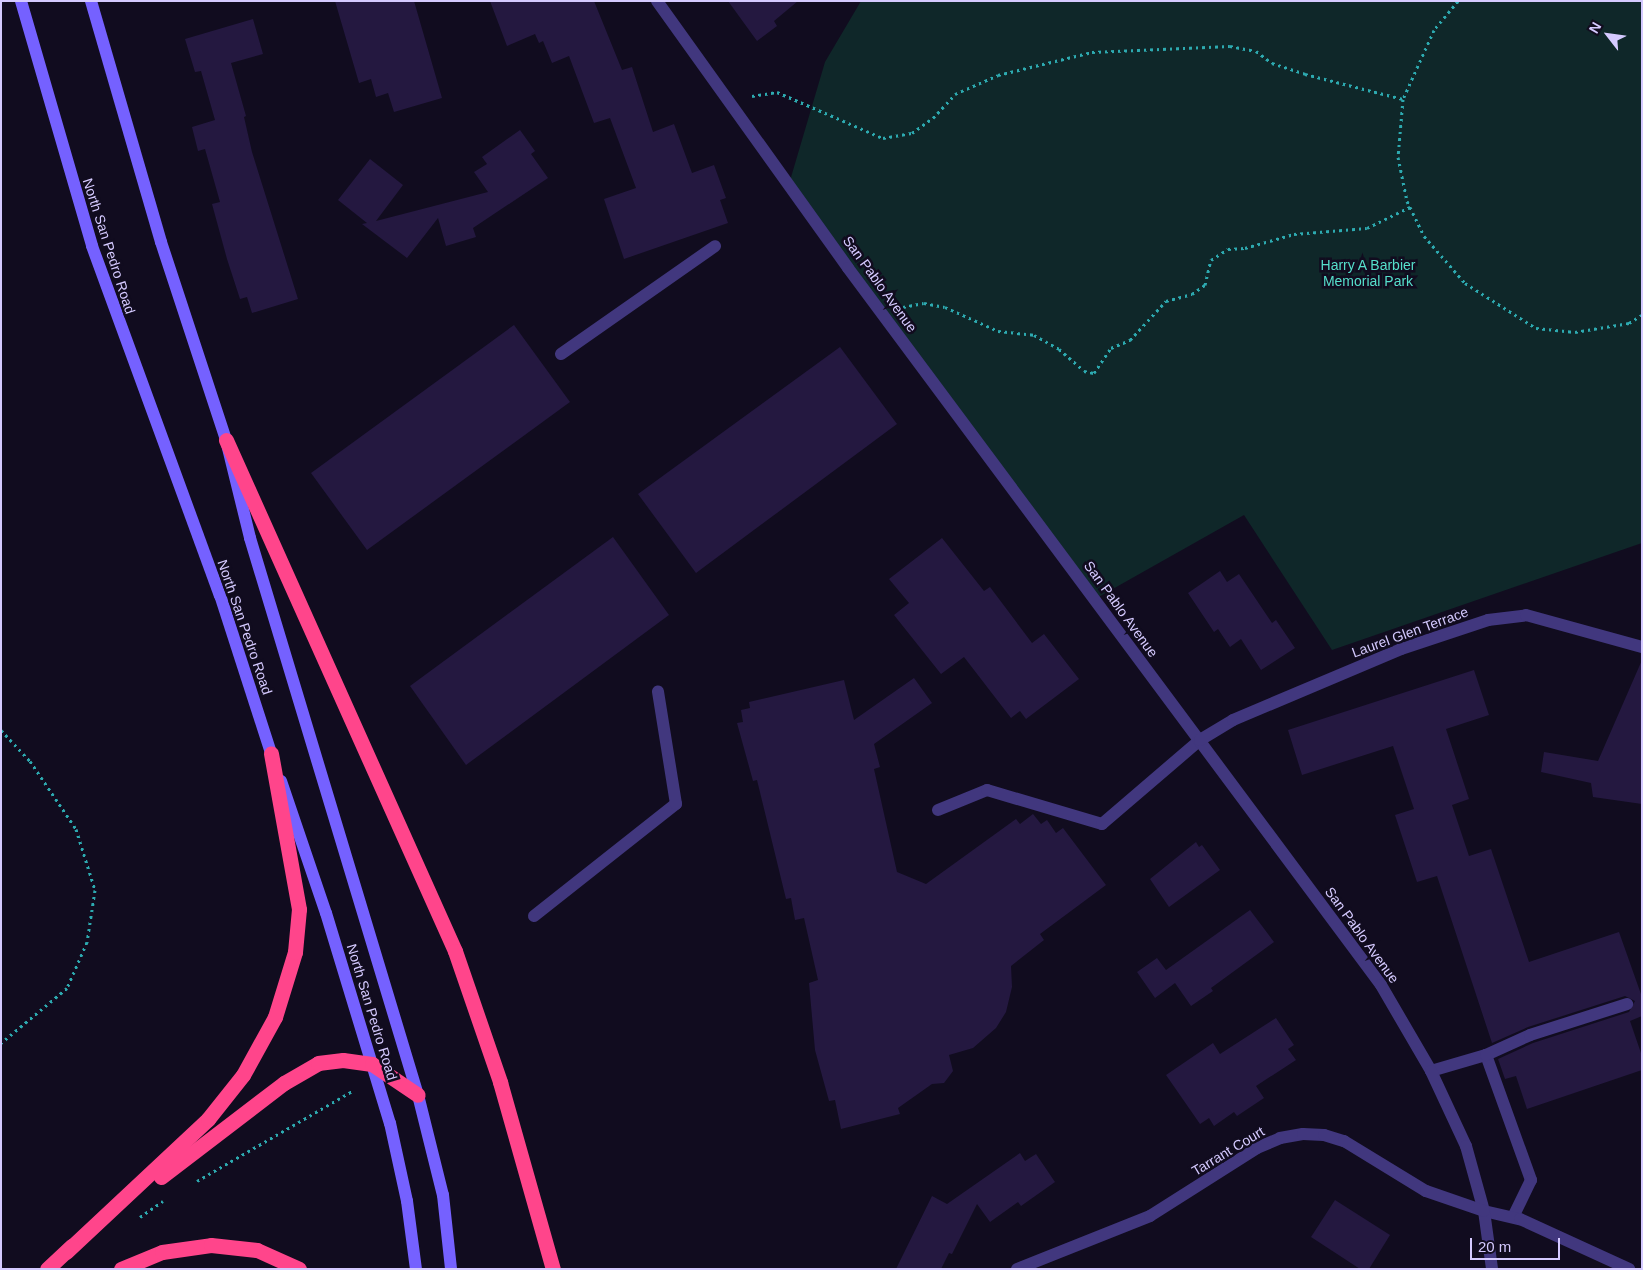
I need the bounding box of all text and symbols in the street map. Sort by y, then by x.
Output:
north arrow [1583,10,1633,60]
text: N [1586,19,1604,36]
street label: North San Pedro Road [79,176,139,316]
street label: San Pablo Avenue [839,232,921,336]
park label: Harry A Barbier Memorial Park [1320,257,1416,290]
street label: North San Pedro Road [214,557,276,697]
street label: San Pablo Avenue [1080,557,1162,661]
street label: Laurel Glen Terrace [1349,603,1471,661]
street label: San Pablo Avenue [1321,883,1403,987]
street label: North San Pedro Road [343,942,401,1082]
street label: Tarrant Court [1189,1123,1267,1179]
scale bar [1473,1228,1563,1260]
text: 20 m [1478,1238,1511,1255]

